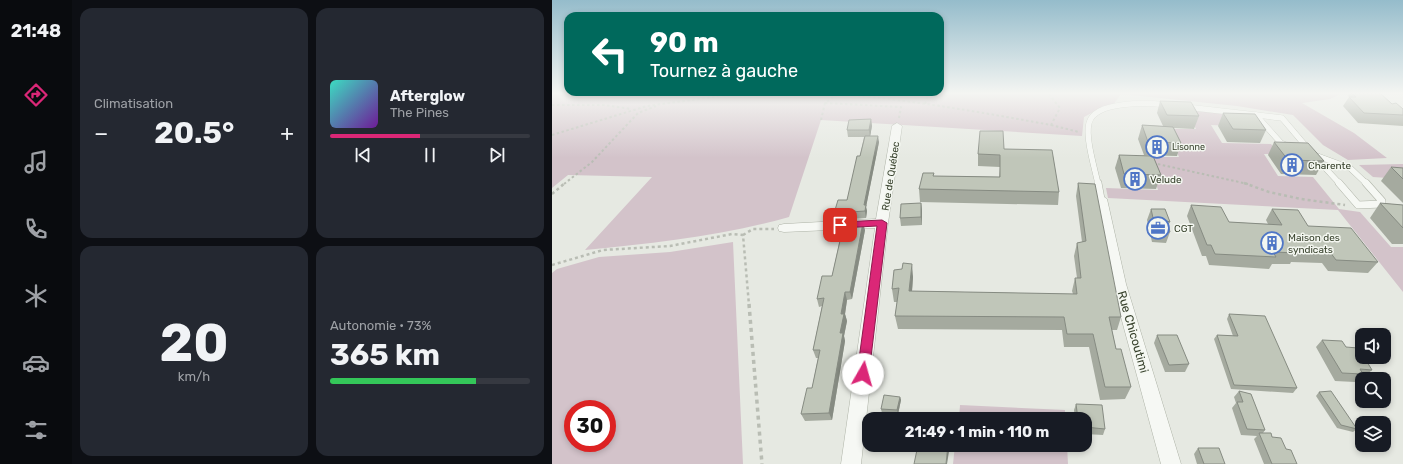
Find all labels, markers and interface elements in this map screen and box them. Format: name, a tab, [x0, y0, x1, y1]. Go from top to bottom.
text: 21:48	[11, 20, 61, 42]
text: 90 m	[650, 26, 719, 59]
icon: left	[584, 28, 636, 80]
text: Tournez à gauche	[650, 60, 798, 82]
icon: directions	[22, 81, 50, 109]
text: Afterglow	[390, 87, 465, 105]
text: Climatisation	[94, 96, 173, 111]
text: The Pines	[390, 105, 449, 120]
text: 20.5°	[154, 115, 234, 151]
text: −	[94, 120, 108, 147]
text: +	[280, 120, 294, 147]
building icon: Lisonne	[1144, 134, 1170, 160]
street label: Rue de Québec	[880, 140, 902, 212]
place label: Lisonne	[1172, 142, 1205, 152]
icon: previous	[352, 144, 374, 166]
icon: pause	[419, 144, 441, 166]
icon: next	[486, 144, 508, 166]
icon: music	[22, 148, 50, 176]
building icon: Charente	[1279, 152, 1305, 178]
place label: Charente	[1308, 160, 1351, 172]
building icon: Velude	[1122, 166, 1148, 192]
place label: Velude	[1150, 174, 1182, 186]
pin	[823, 208, 857, 242]
icon: arrive	[829, 214, 851, 236]
icon: phone	[22, 215, 50, 243]
office icon: CGT	[1145, 215, 1171, 241]
place label: CGT	[1174, 223, 1193, 235]
building icon: Maison des syndicats	[1259, 230, 1285, 256]
place label: Maison des syndicats	[1288, 232, 1340, 256]
icon: climate	[22, 282, 50, 310]
street label: Rue Chicoutimi	[1115, 289, 1151, 375]
text: 20	[159, 312, 229, 374]
text: Autonomie · 73%	[330, 318, 431, 333]
map controls	[1355, 328, 1391, 452]
button: sound	[1355, 328, 1391, 364]
text: 365 km	[330, 337, 440, 373]
icon: car	[22, 349, 50, 377]
position arrow	[842, 353, 884, 395]
text: km/h	[178, 369, 210, 384]
button: search	[1355, 372, 1391, 408]
speed limit sign: 30	[564, 400, 616, 452]
icon: filters	[22, 416, 50, 444]
button: layers	[1355, 416, 1391, 452]
text: 21:49 · 1 min · 110 m	[905, 423, 1049, 441]

